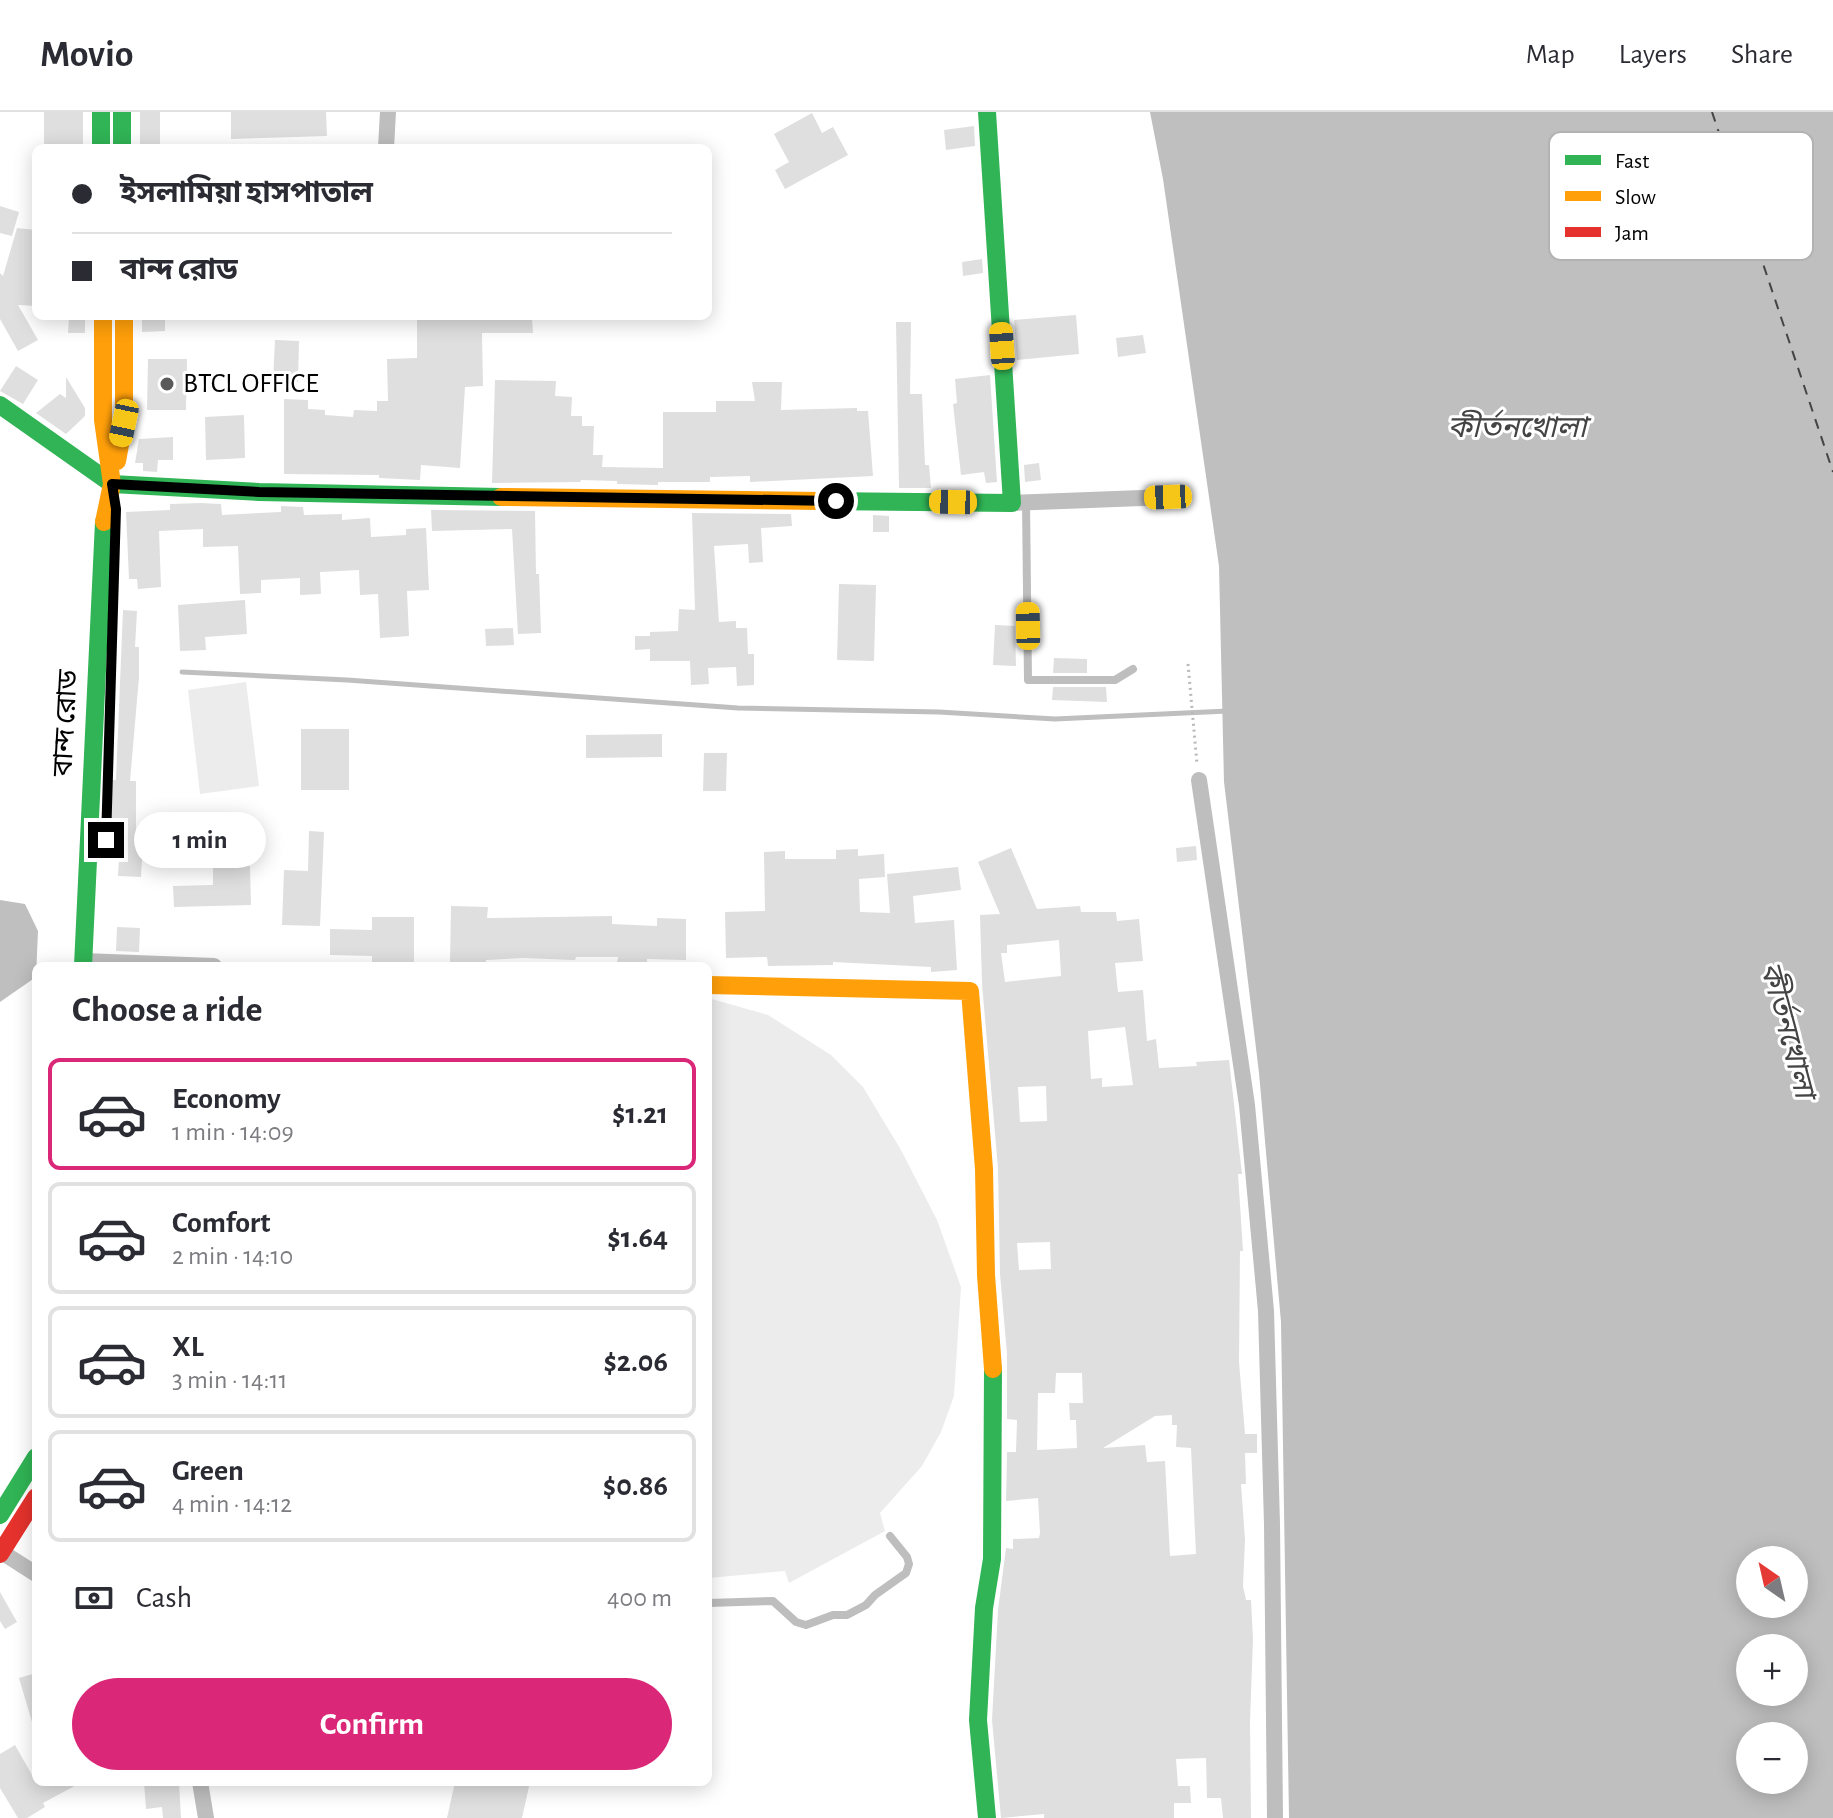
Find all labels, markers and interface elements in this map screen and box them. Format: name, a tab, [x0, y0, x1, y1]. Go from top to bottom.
text: Movio	[40, 36, 134, 74]
text: Map	[1526, 41, 1575, 69]
text: Layers	[1619, 41, 1687, 69]
text: Share	[1731, 41, 1793, 69]
legend	[1549, 132, 1813, 260]
text: Fast	[1615, 150, 1649, 172]
text: ইসলামিয়া হাসপাতাল	[120, 178, 373, 208]
text: Slow	[1615, 186, 1656, 208]
text: Jam	[1615, 222, 1649, 244]
text: বান্দ রোড	[120, 255, 238, 285]
car	[988, 321, 1016, 371]
place label: BTCL OFFICE	[183, 370, 319, 398]
marker: BTCL OFFICE	[158, 375, 176, 393]
car	[107, 397, 141, 449]
water label: কীর্তনখোলা	[1448, 409, 1591, 443]
route start	[818, 483, 854, 519]
car	[1144, 484, 1192, 510]
car	[929, 490, 977, 514]
car	[1016, 602, 1040, 650]
street label: বান্দ রোড	[49, 668, 83, 778]
callout: 1 min	[134, 812, 266, 868]
route end	[88, 822, 124, 858]
text: 1 min	[173, 827, 227, 853]
water label: কীর্তনখোলা	[1755, 958, 1825, 1106]
text: Choose a ride	[72, 992, 262, 1028]
icon: car	[76, 1078, 148, 1150]
text: Economy	[172, 1084, 281, 1114]
text: $1.21	[612, 1099, 668, 1129]
text: 1 min · 14:09	[172, 1119, 294, 1145]
icon: car	[76, 1202, 148, 1274]
text: Comfort	[172, 1208, 271, 1238]
text: $1.64	[607, 1223, 668, 1253]
text: 2 min · 14:10	[172, 1243, 293, 1269]
icon: car	[76, 1326, 148, 1398]
text: XL	[172, 1332, 204, 1362]
text: $2.06	[603, 1347, 668, 1377]
text: 3 min · 14:11	[172, 1367, 287, 1393]
icon: car	[76, 1450, 148, 1522]
text: Green	[172, 1456, 244, 1486]
text: $0.86	[603, 1471, 668, 1501]
text: 4 min · 14:12	[172, 1491, 292, 1517]
north arrow	[1736, 1546, 1808, 1618]
map controls	[1736, 1546, 1808, 1794]
icon: cash	[72, 1576, 116, 1620]
text: Cash	[136, 1583, 192, 1613]
text: 400 m	[607, 1585, 672, 1611]
button: +	[1736, 1634, 1808, 1706]
button: Confirm	[72, 1678, 672, 1770]
button: −	[1736, 1722, 1808, 1794]

